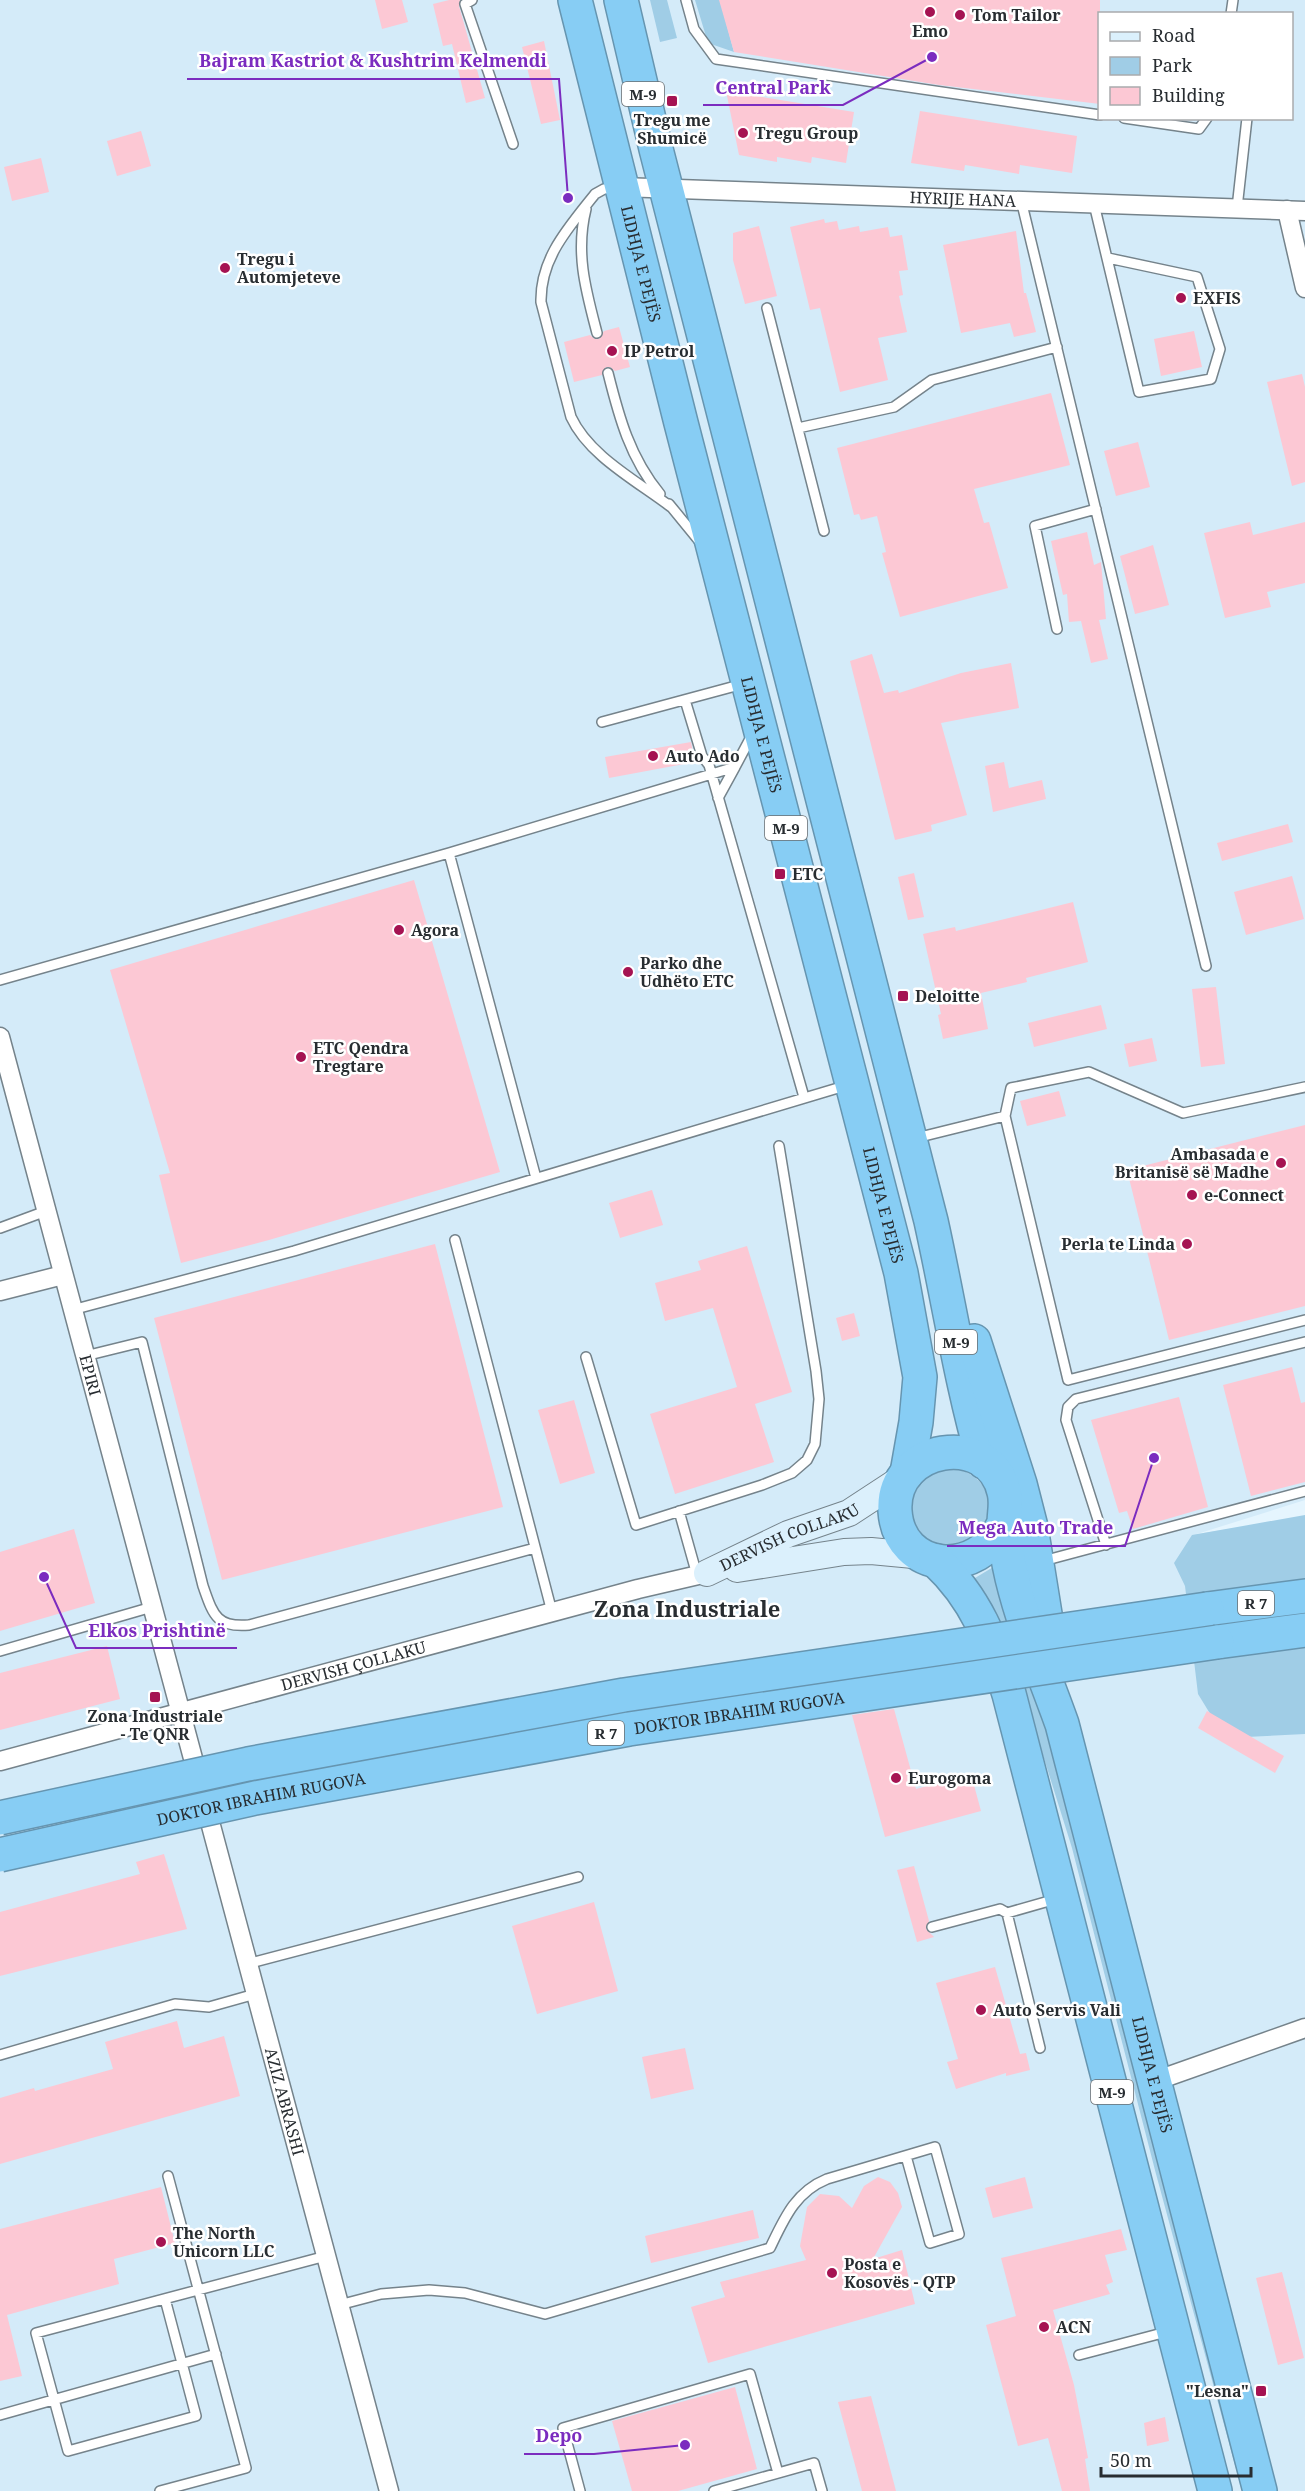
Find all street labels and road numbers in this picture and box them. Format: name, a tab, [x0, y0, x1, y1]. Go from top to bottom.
road number: M-9	[622, 82, 664, 106]
street label: HYRIJE HANA	[909, 186, 1017, 212]
street label: LIDHJA E PEJËS	[616, 203, 666, 324]
street label: LIDHJA E PEJËS	[736, 674, 787, 795]
road number: M-9	[765, 816, 807, 840]
street label: LIDHJA E PEJËS	[858, 1145, 909, 1266]
road number: M-9	[935, 1330, 977, 1354]
street label: EPIRI	[74, 1352, 107, 1398]
street label: DERVISH COLLAKU	[716, 1498, 864, 1576]
road number: R 7	[1238, 1591, 1274, 1615]
street label: DERVISH ÇOLLAKU	[278, 1636, 429, 1696]
street label: DOKTOR IBRAHIM RUGOVA	[633, 1686, 847, 1739]
road number: R 7	[588, 1721, 624, 1745]
street label: DOKTOR IBRAHIM RUGOVA	[155, 1767, 368, 1831]
street label: LIDHJA E PEJËS	[1127, 2014, 1178, 2135]
street label: AZIZ ABRASHI	[260, 2045, 310, 2158]
road number: M-9	[1091, 2080, 1133, 2104]

